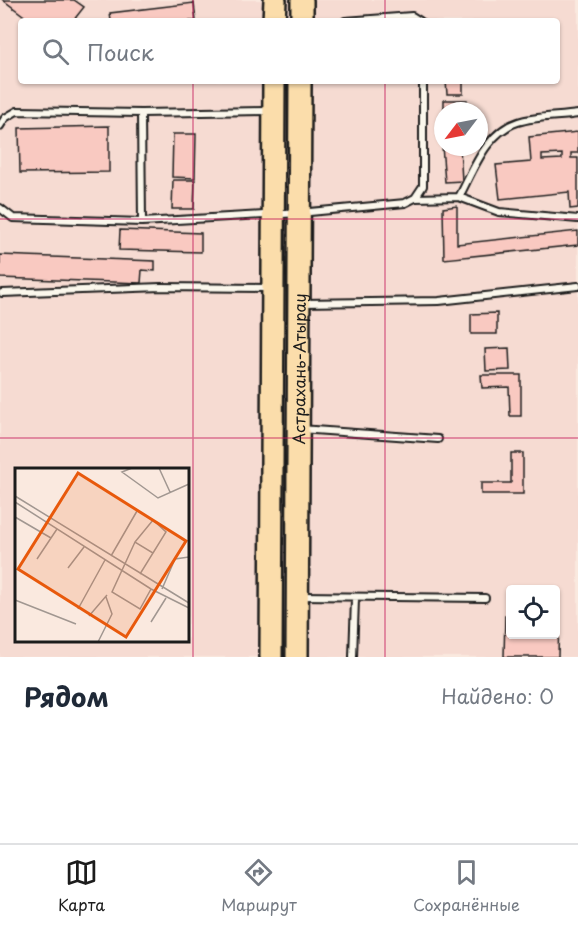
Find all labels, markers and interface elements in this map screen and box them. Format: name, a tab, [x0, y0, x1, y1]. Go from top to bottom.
search box	[18, 18, 560, 84]
icon: search	[39, 35, 72, 68]
text: Поиск	[87, 35, 154, 68]
north arrow	[434, 102, 488, 156]
street label: Астрахань-Атырау	[286, 293, 311, 445]
inset map	[15, 468, 189, 642]
map controls	[506, 585, 560, 639]
button: locate	[506, 585, 560, 639]
text: Рядом	[24, 677, 109, 716]
text: Найдено: 0	[441, 681, 554, 711]
tab: Карта	[58, 856, 105, 916]
tab: Маршрут	[221, 856, 297, 916]
tab: Сохранённые	[413, 856, 520, 916]

